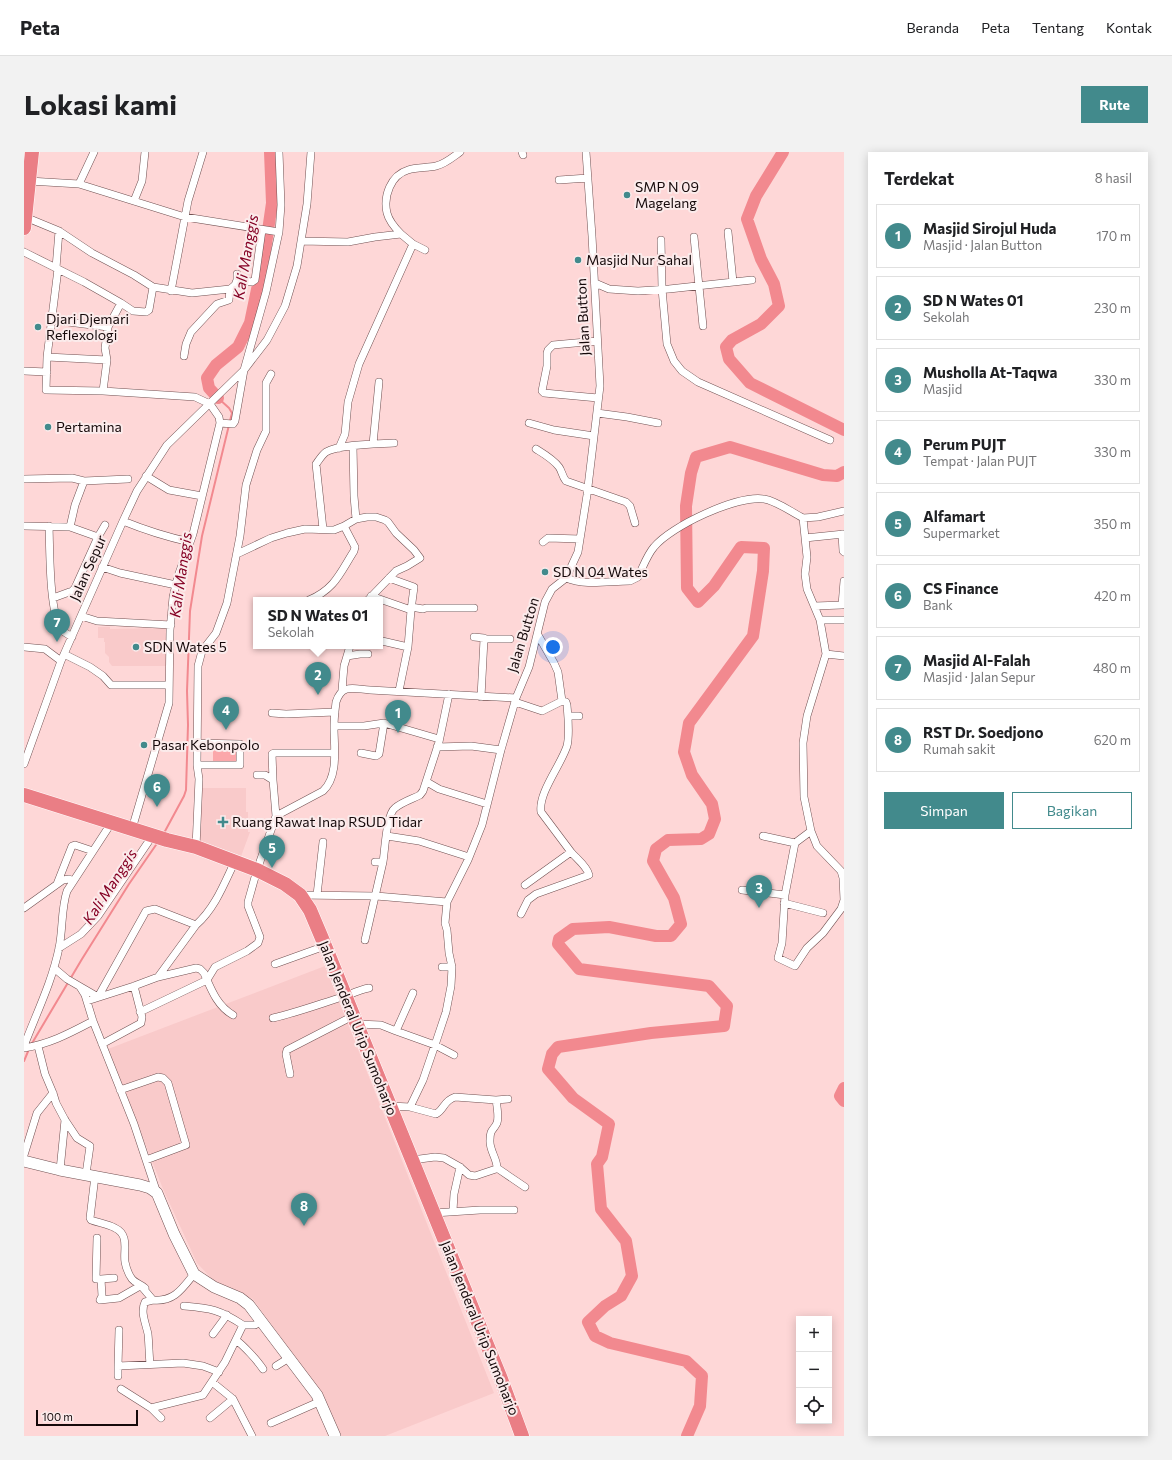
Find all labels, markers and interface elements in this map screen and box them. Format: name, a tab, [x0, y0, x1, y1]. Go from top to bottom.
text: Peta	[20, 16, 60, 39]
text: Beranda	[907, 19, 959, 36]
text: Peta	[981, 19, 1010, 36]
text: Tentang	[1032, 19, 1084, 36]
text: Kontak	[1106, 19, 1152, 36]
button: Rute	[1081, 86, 1148, 123]
text: Lokasi kami	[24, 87, 177, 121]
text: Terdekat	[884, 168, 954, 189]
text: 8 hasil	[1095, 170, 1132, 186]
place label: SMP N 09 Magelang	[635, 178, 699, 211]
marker: SMP N 09 Magelang	[622, 190, 632, 200]
water label: Kali Manggis	[229, 213, 261, 301]
text: Masjid Sirojul Huda	[923, 219, 1056, 237]
text: 1	[895, 228, 901, 244]
text: 170 m	[1096, 228, 1131, 244]
text: Masjid · Jalan Button	[923, 237, 1042, 253]
place label: Masjid Nur Sahal	[586, 251, 692, 268]
marker: Masjid Nur Sahal	[573, 255, 583, 265]
street label: Jalan Button	[572, 278, 593, 356]
text: SD N Wates 01	[923, 291, 1024, 309]
text: 2	[894, 300, 902, 316]
text: 230 m	[1094, 300, 1131, 316]
text: Sekolah	[923, 309, 970, 325]
place label: Djari Djemari Reflexologi	[46, 310, 129, 343]
marker: Djari Djemari Reflexologi	[33, 322, 43, 332]
text: Musholla At-Taqwa	[923, 363, 1057, 381]
text: 3	[894, 372, 902, 388]
text: 330 m	[1094, 372, 1131, 388]
text: Masjid	[923, 381, 962, 397]
place label: Pertamina	[56, 418, 122, 435]
marker: Pertamina	[43, 422, 53, 432]
text: Perum PUJT	[923, 435, 1006, 453]
text: 4	[894, 444, 902, 460]
text: 330 m	[1094, 444, 1131, 460]
text: Tempat · Jalan PUJT	[923, 453, 1037, 469]
text: Alfamart	[923, 507, 985, 525]
text: 5	[894, 516, 902, 532]
text: 350 m	[1094, 516, 1131, 532]
text: Supermarket	[923, 525, 1000, 541]
water label: Kali Manggis	[165, 531, 195, 619]
street label: Jalan Sepur	[65, 532, 110, 603]
place label: SD N 04 Wates	[553, 563, 648, 580]
marker: SD N 04 Wates	[540, 567, 550, 577]
text: CS Finance	[923, 579, 998, 597]
text: 6	[894, 588, 902, 604]
text: 420 m	[1094, 588, 1131, 604]
street label: Jalan Button	[503, 595, 542, 674]
popup	[253, 597, 383, 649]
text: Bank	[923, 597, 953, 613]
text: SD N Wates 01	[268, 606, 368, 624]
pin: 7	[44, 609, 70, 642]
text: Sekolah	[268, 624, 314, 640]
your location	[543, 637, 563, 657]
place label: SDN Wates 5	[144, 638, 227, 655]
marker: SDN Wates 5	[131, 642, 141, 652]
text: Masjid Al-Falah	[923, 651, 1030, 669]
text: 7	[894, 660, 902, 676]
text: 480 m	[1093, 660, 1131, 676]
pin: 2	[305, 662, 331, 695]
text: Masjid · Jalan Sepur	[923, 669, 1036, 685]
pin: 4	[213, 697, 239, 730]
pin: 1	[385, 700, 411, 733]
text: RST Dr. Soedjono	[923, 723, 1043, 741]
text: 8	[894, 732, 902, 748]
text: 620 m	[1094, 732, 1131, 748]
place label: Pasar Kebonpolo	[152, 736, 260, 753]
marker: Pasar Kebonpolo	[139, 740, 149, 750]
text: Rumah sakit	[923, 741, 995, 757]
pin: 6	[144, 774, 170, 807]
button: Simpan	[884, 792, 1004, 829]
button: Bagikan	[1012, 792, 1132, 829]
place label: Ruang Rawat Inap RSUD Tidar	[232, 813, 423, 830]
marker: Ruang Rawat Inap RSUD Tidar	[217, 816, 229, 828]
pin: 5	[259, 835, 285, 868]
water label: Kali Manggis	[78, 845, 140, 927]
pin: 3	[746, 875, 772, 908]
street label: Jalan Jenderal Urip Sumoharjo	[316, 938, 401, 1118]
pin: 8	[291, 1193, 317, 1226]
street label: Jalan Jenderal Urip Sumoharjo	[438, 1238, 523, 1418]
map controls	[796, 1316, 832, 1424]
button: +	[796, 1316, 832, 1352]
button: −	[796, 1352, 832, 1388]
button: locate	[796, 1388, 832, 1424]
scale bar	[36, 1408, 138, 1427]
text: 100 m	[42, 1410, 73, 1423]

